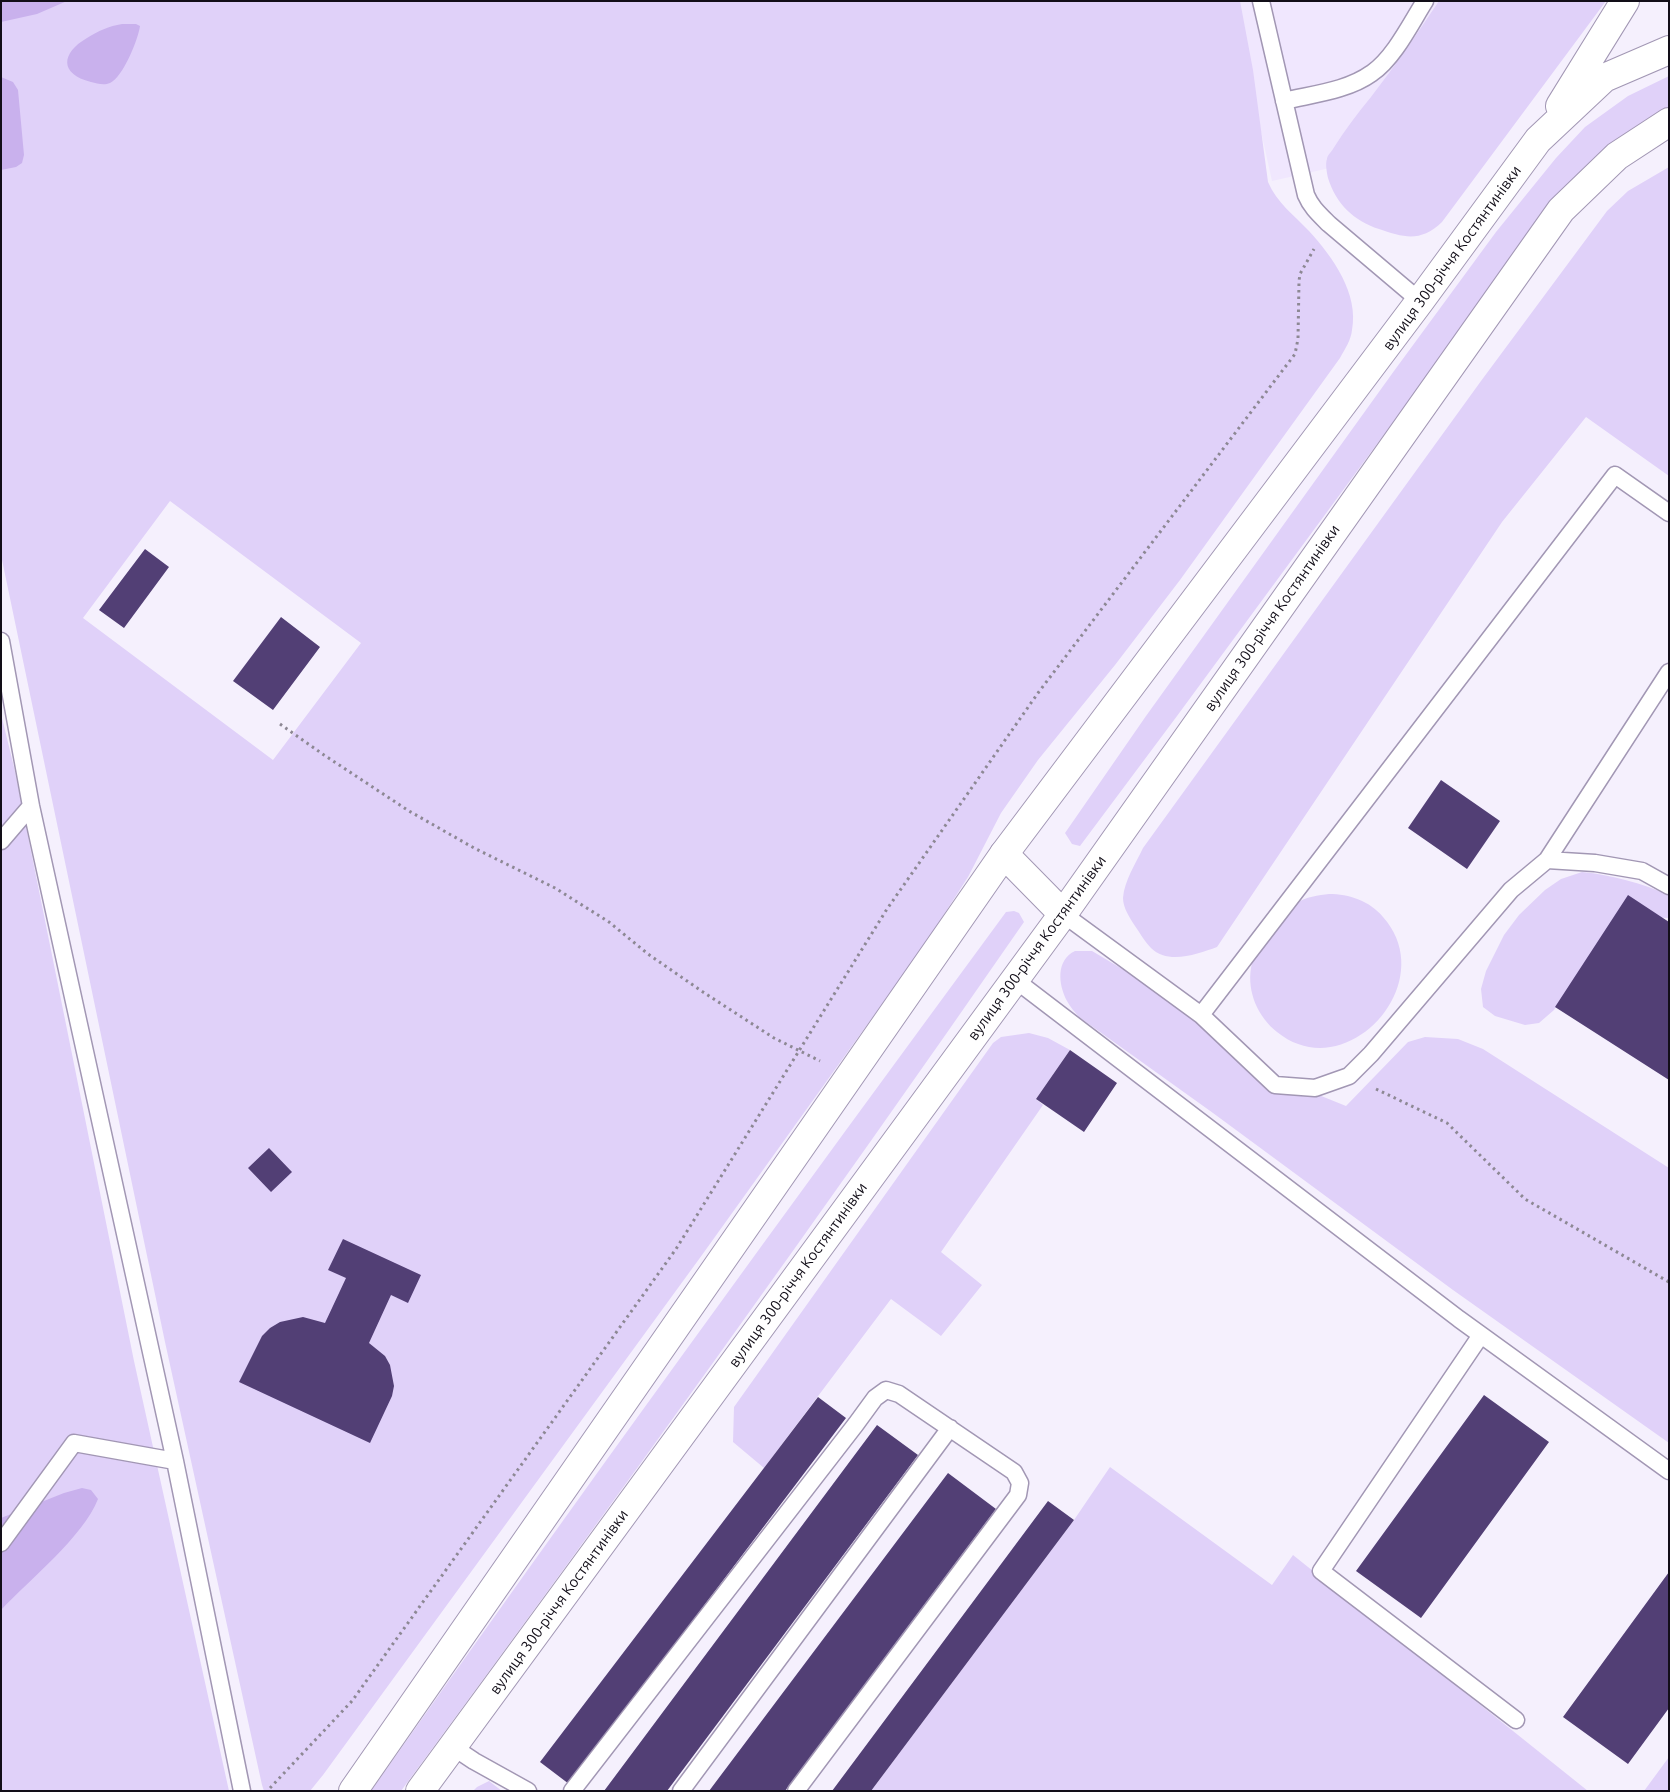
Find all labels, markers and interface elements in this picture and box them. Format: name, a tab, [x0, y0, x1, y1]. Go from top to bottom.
street label: вулиця 300-річчя Костянтинівки	[1379, 162, 1525, 354]
street label: вулиця 300-річчя Костянтинівки	[1200, 521, 1344, 715]
street label: вулиця 300-річчя Костянтинівки	[964, 852, 1110, 1044]
street label: вулиця 300-річчя Костянтинівки	[725, 1179, 871, 1371]
street label: вулиця 300-річчя Костянтинівки	[486, 1506, 632, 1698]

